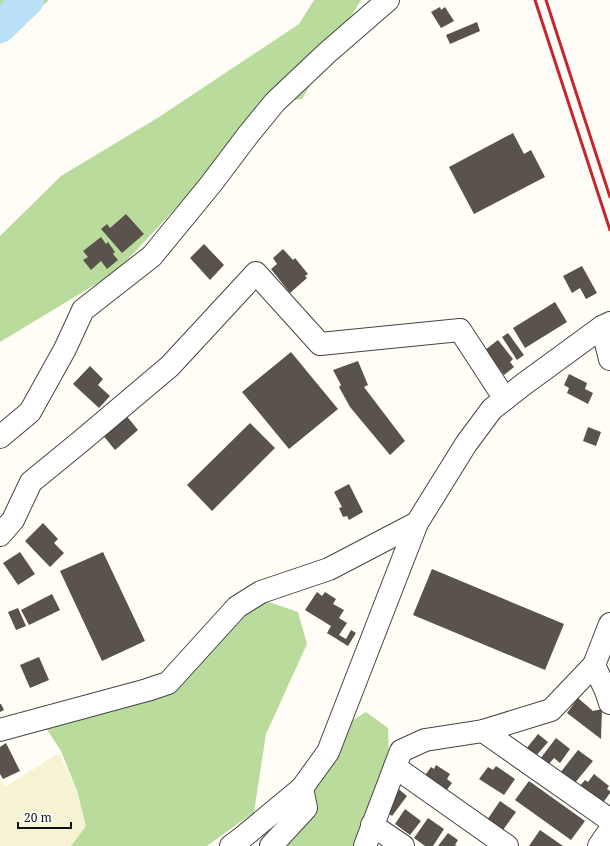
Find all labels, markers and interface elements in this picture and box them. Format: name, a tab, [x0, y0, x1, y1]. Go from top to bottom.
scale bar	[18, 804, 71, 830]
text: 20 m	[24, 809, 52, 826]

